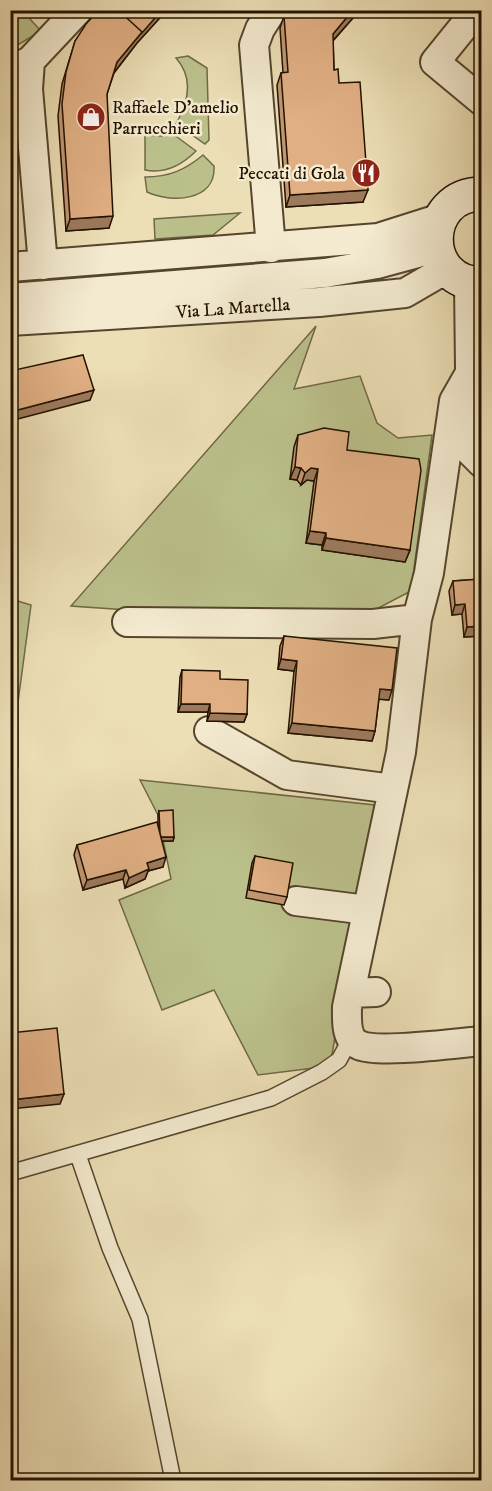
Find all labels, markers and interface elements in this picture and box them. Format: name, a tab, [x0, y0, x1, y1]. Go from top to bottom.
place label: Raffaele D'amelio Parrucchieri	[112, 97, 239, 140]
shop icon: Raffaele D'amelio Parrucchieri	[75, 101, 107, 133]
restaurant icon: Peccati di Gola	[350, 157, 382, 189]
place label: Peccati di Gola	[238, 163, 345, 185]
street label: Via La Martella	[174, 294, 291, 324]

